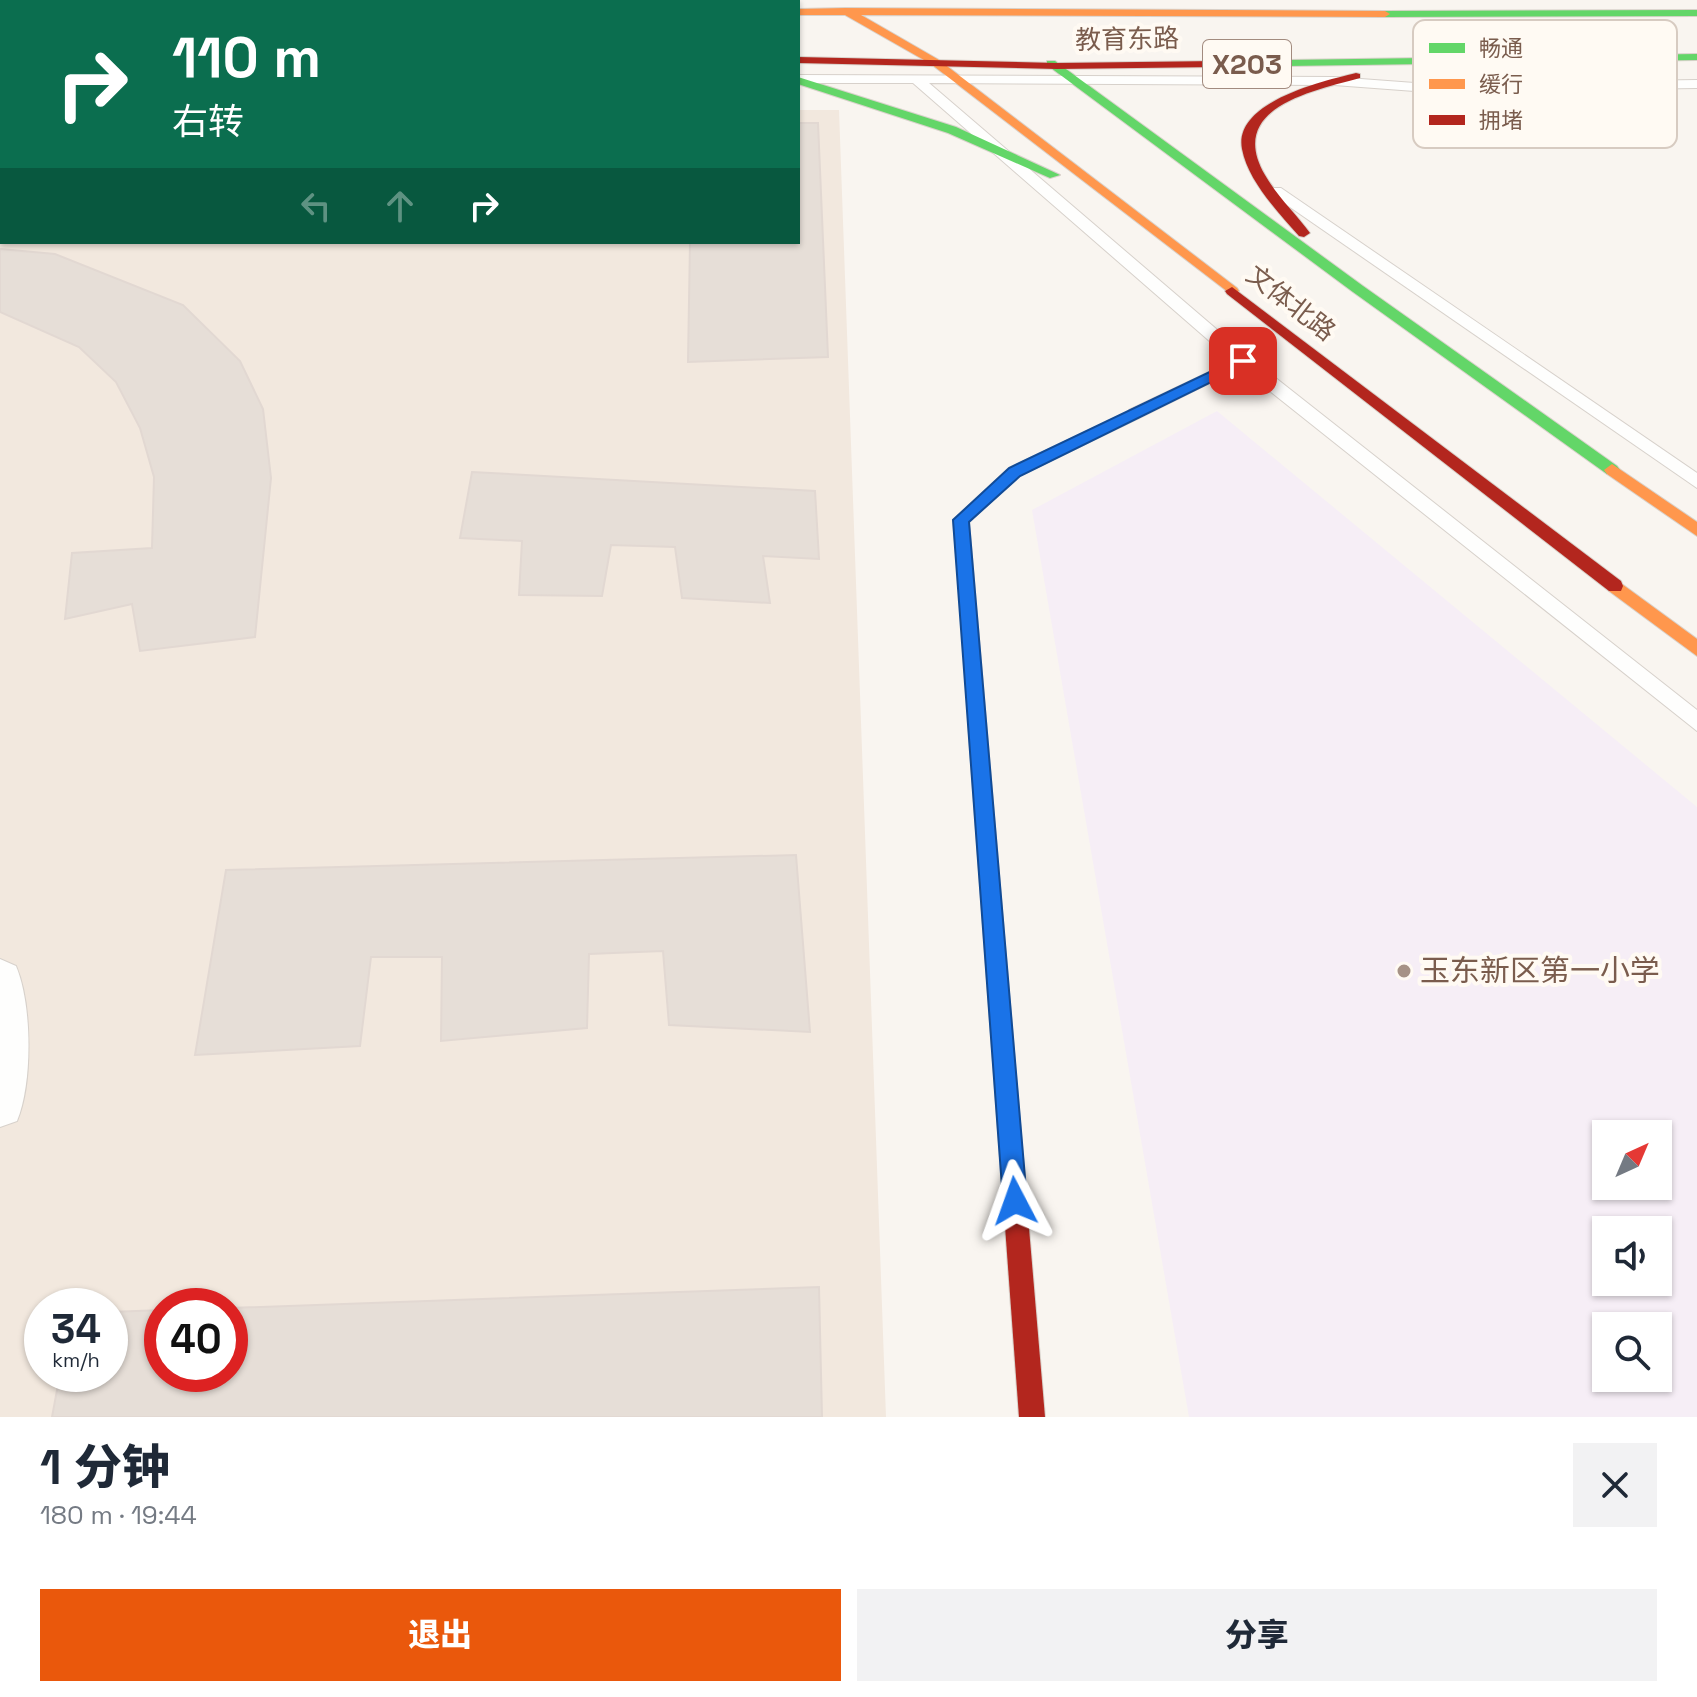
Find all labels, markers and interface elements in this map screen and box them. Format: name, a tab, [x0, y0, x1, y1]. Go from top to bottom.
legend	[1413, 20, 1677, 148]
street label: 教育东路	[1075, 21, 1179, 57]
text: 110 m	[172, 22, 321, 93]
icon: right	[40, 32, 144, 136]
text: 畅通	[1479, 34, 1523, 62]
road number: X203	[1203, 40, 1291, 88]
text: 缓行	[1479, 70, 1523, 98]
text: 右转	[172, 99, 244, 145]
text: 拥堵	[1479, 106, 1523, 134]
icon: left	[294, 184, 338, 228]
icon: ahead	[378, 184, 422, 228]
icon: right	[462, 184, 506, 228]
street label: 文体北路	[1240, 258, 1342, 348]
pin	[1209, 327, 1277, 395]
icon: arrive	[1221, 339, 1265, 383]
place label: 玉东新区第一小学	[1420, 951, 1660, 990]
marker: 玉东新区第一小学	[1395, 962, 1413, 980]
north arrow	[1592, 1120, 1672, 1200]
map controls	[1592, 1120, 1672, 1392]
position arrow	[973, 1159, 1057, 1243]
button: sound	[1592, 1216, 1672, 1296]
speed limit sign: 40	[144, 1288, 248, 1392]
text: 34	[51, 1304, 101, 1355]
button: search	[1592, 1312, 1672, 1392]
text: km/h	[52, 1347, 100, 1373]
text: 1 分钟	[40, 1437, 170, 1498]
button: close	[1573, 1443, 1657, 1527]
text: 180 m · 19:44	[40, 1498, 197, 1532]
button: 退出	[40, 1589, 841, 1681]
button: 分享	[857, 1589, 1657, 1681]

